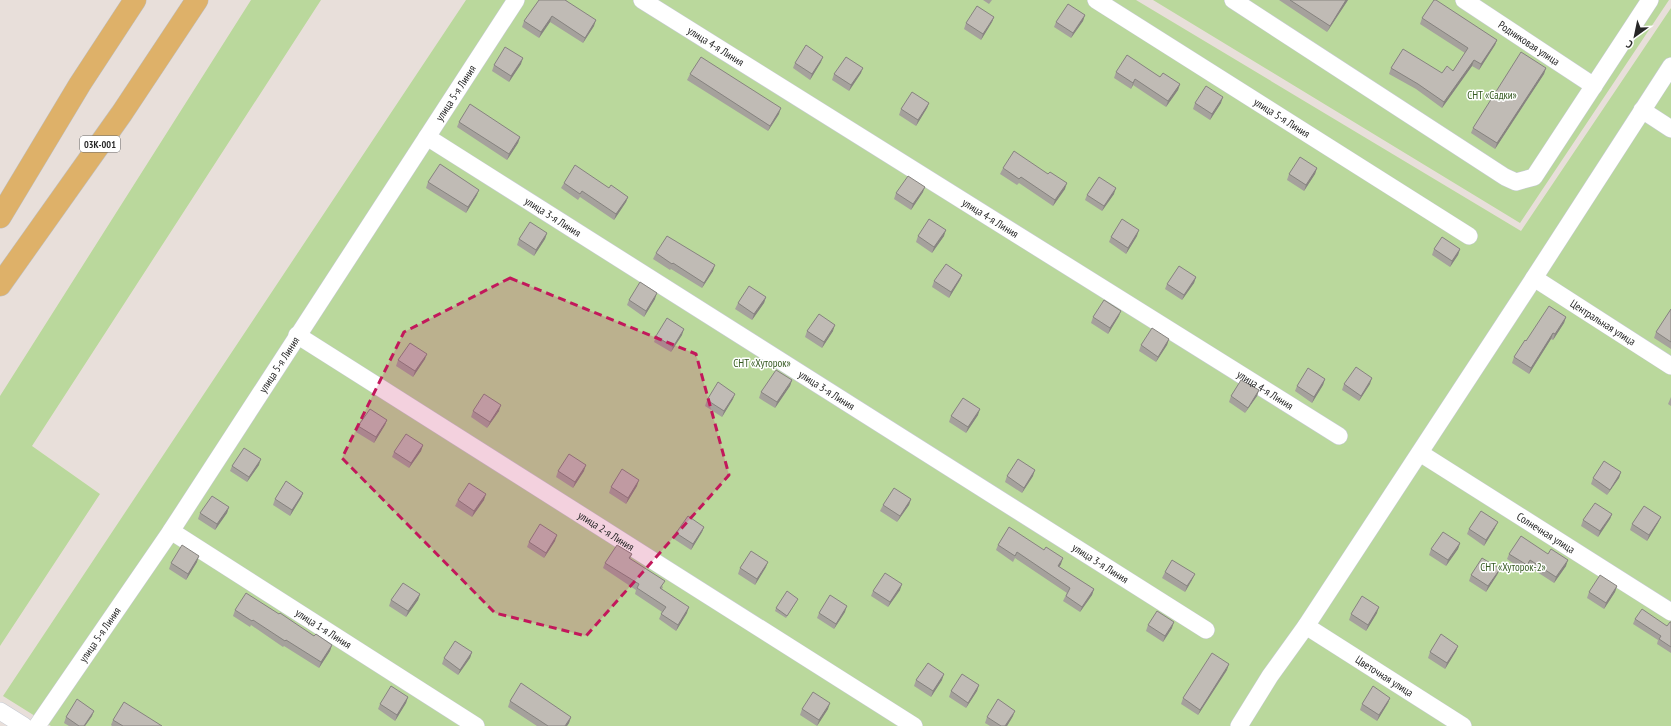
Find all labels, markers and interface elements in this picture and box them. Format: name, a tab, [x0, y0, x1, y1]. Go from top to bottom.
north arrow	[1615, 16, 1655, 56]
street label: Родниковая улица	[1496, 18, 1562, 68]
street label: улица 4-я Линия	[685, 23, 747, 69]
text: С	[1624, 37, 1635, 52]
street label: улица 5-я Линия	[432, 62, 479, 124]
park label: СНТ «Садки»	[1467, 88, 1517, 102]
street label: улица 5-я Линия	[1251, 95, 1313, 141]
road number: 03К-001	[80, 136, 120, 152]
street label: улица 3-я Линия	[522, 194, 584, 240]
street label: улица 4-я Линия	[960, 195, 1021, 241]
street label: Центральная улица	[1568, 296, 1638, 348]
street label: улица 5-я Линия	[256, 334, 302, 395]
park label: СНТ «Хуторок»	[733, 356, 791, 370]
street label: улица 3-я Линия	[796, 367, 857, 413]
street label: улица 4-я Линия	[1234, 367, 1296, 413]
street label: улица 2-я Линия	[575, 508, 637, 554]
street label: Солнечная улица	[1514, 509, 1578, 556]
street label: улица 3-я Линия	[1070, 540, 1131, 586]
park label: СНТ «Хуторок-2»	[1480, 560, 1546, 574]
street label: улица 5-я Линия	[76, 604, 124, 665]
street label: улица 1-я Линия	[293, 605, 354, 652]
street label: Цветочная улица	[1353, 652, 1416, 700]

